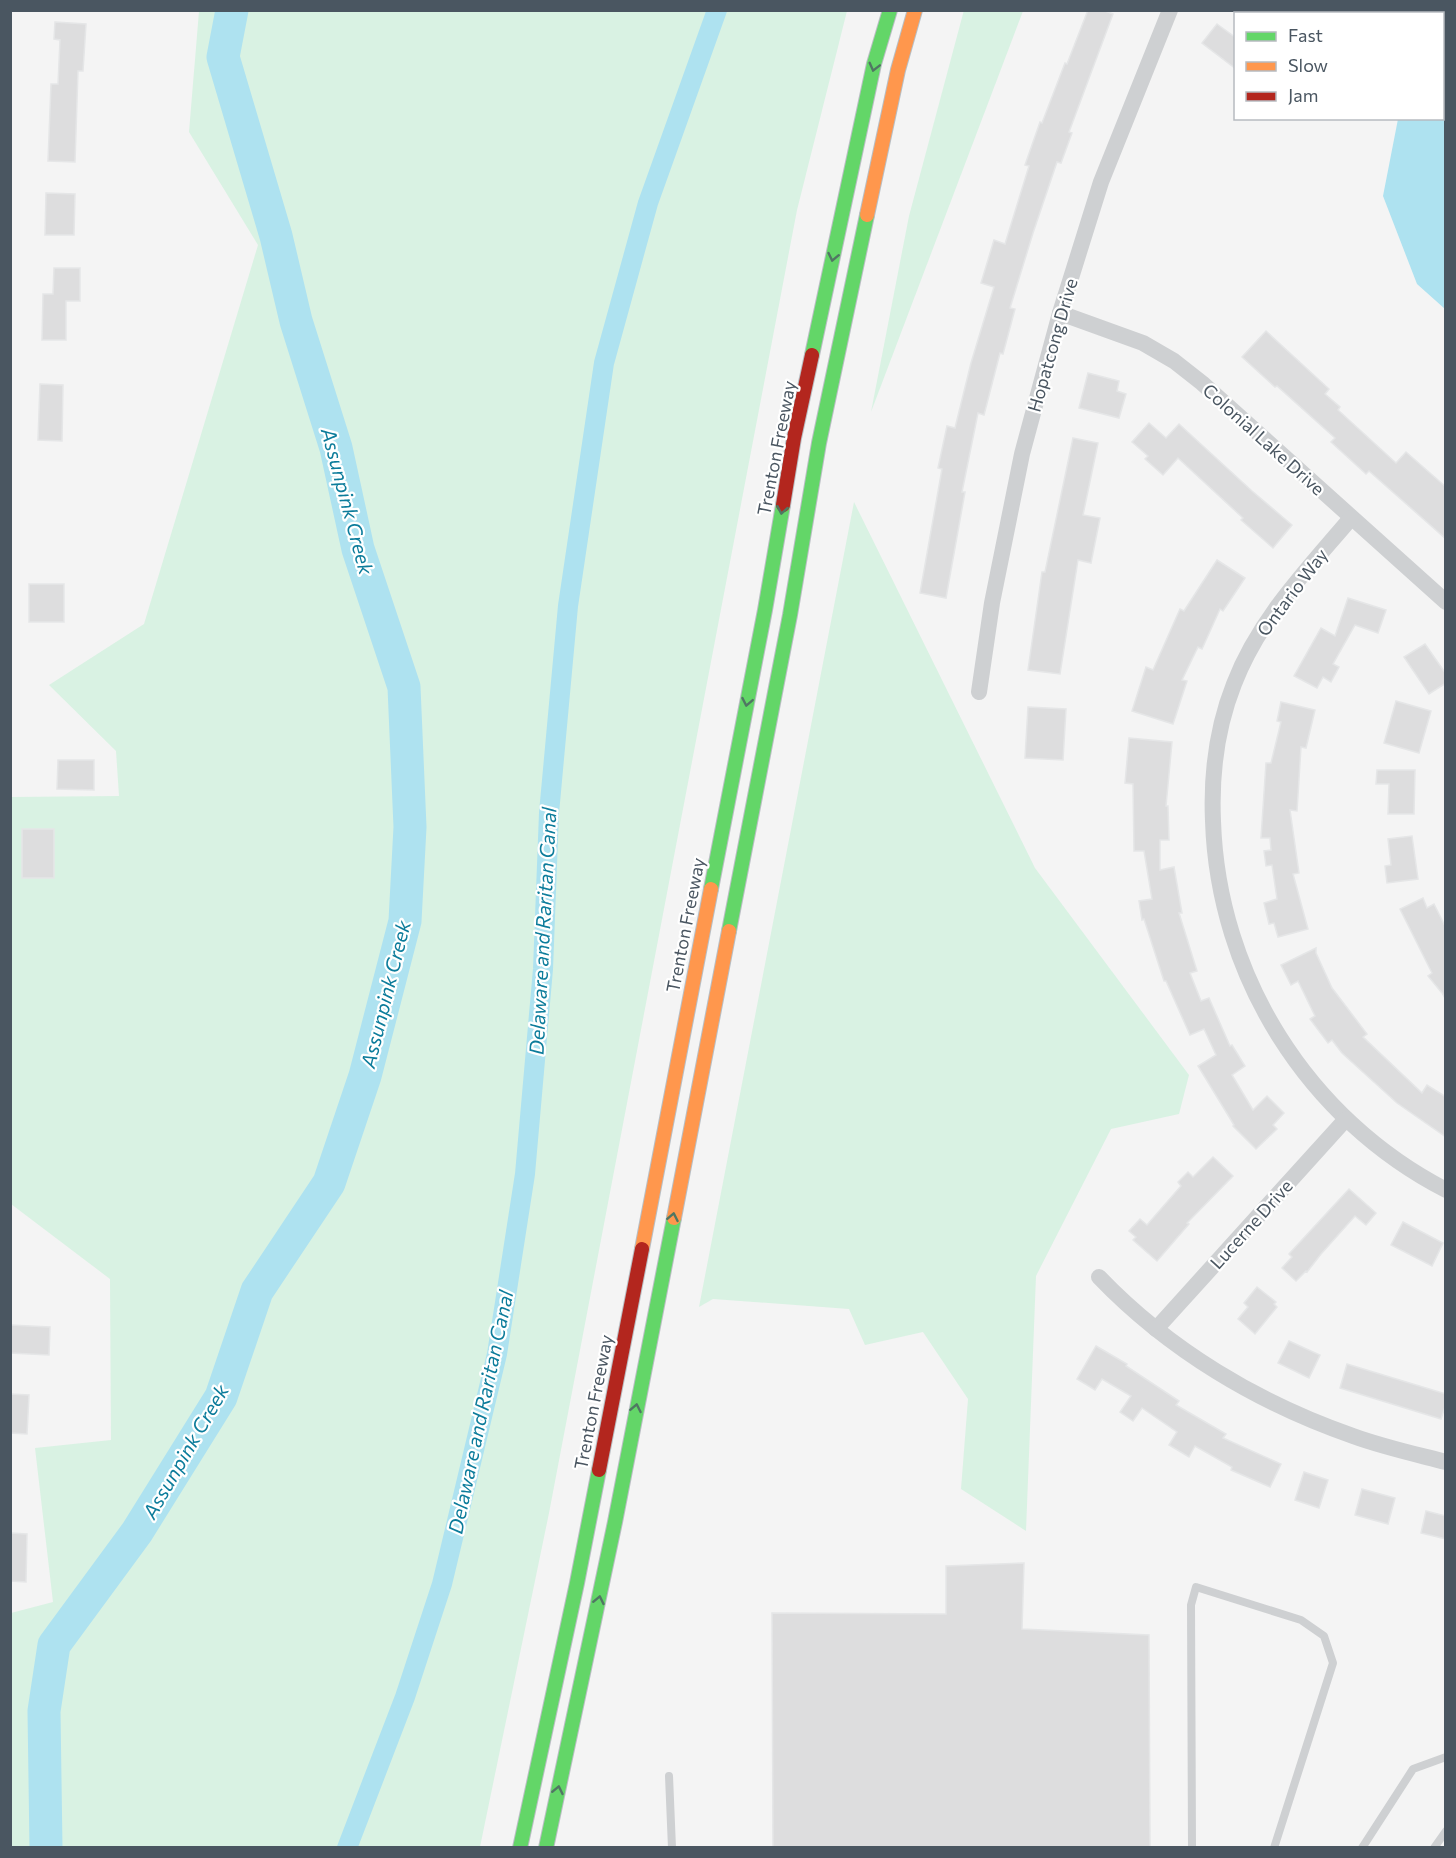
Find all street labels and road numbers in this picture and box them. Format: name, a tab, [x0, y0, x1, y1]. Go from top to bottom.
street label: Hopatcong Drive	[1022, 276, 1082, 414]
street label: Trenton Freeway	[752, 379, 800, 517]
street label: Colonial Lake Drive	[1199, 379, 1329, 499]
street label: Ontario Way	[1252, 544, 1332, 640]
street label: Trenton Freeway	[661, 856, 709, 994]
street label: Lucerne Drive	[1205, 1175, 1297, 1273]
street label: Trenton Freeway	[569, 1333, 617, 1471]

